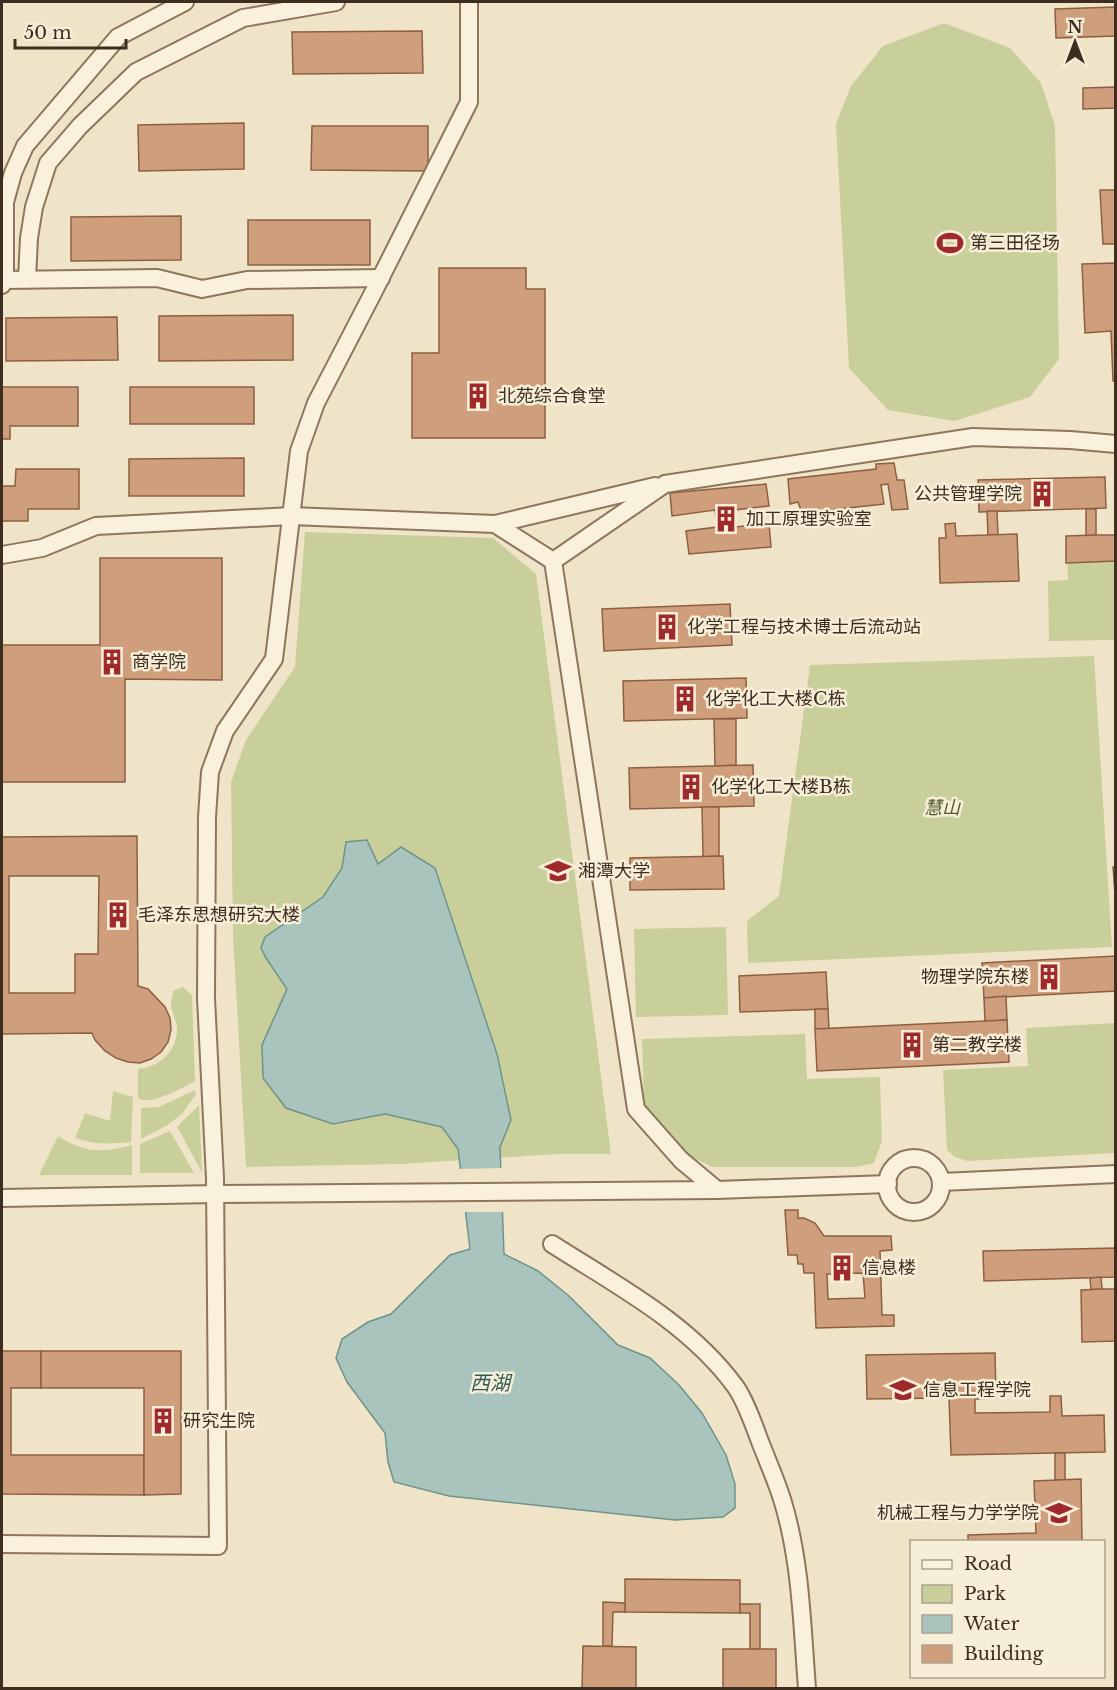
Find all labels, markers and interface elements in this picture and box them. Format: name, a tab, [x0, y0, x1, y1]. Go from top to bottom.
scale bar	[15, 12, 126, 50]
north arrow	[1045, 12, 1105, 72]
text: N	[1067, 17, 1083, 37]
text: 50 m	[24, 22, 72, 44]
sports icon: 第三田径场	[935, 228, 965, 258]
place label: 第三田径场	[970, 232, 1060, 254]
building icon: 北苑综合食堂	[463, 381, 493, 411]
place label: 北苑综合食堂	[498, 385, 606, 407]
building icon: 公共管理学院	[1027, 479, 1057, 509]
place label: 公共管理学院	[914, 483, 1022, 505]
building icon: 加工原理实验室	[711, 504, 741, 534]
place label: 加工原理实验室	[746, 508, 872, 530]
building icon: 化学工程与技术博士后流动站	[652, 612, 682, 642]
place label: 化学工程与技术博士后流动站	[687, 616, 921, 638]
building icon: 商学院	[97, 647, 127, 677]
place label: 商学院	[132, 651, 186, 673]
building icon: 化学化工大楼C栋	[670, 684, 700, 714]
place label: 化学化工大楼C栋	[705, 688, 845, 710]
building icon: 化学化工大楼B栋	[676, 772, 706, 802]
place label: 化学化工大楼B栋	[711, 776, 851, 798]
park label: 慧山	[924, 797, 961, 819]
school or university icon: 湘潭大学	[543, 856, 573, 886]
place label: 湘潭大学	[578, 860, 650, 882]
building icon: 毛泽东思想研究大楼	[103, 900, 133, 930]
place label: 毛泽东思想研究大楼	[138, 904, 300, 926]
building icon: 物理学院东楼	[1034, 962, 1064, 992]
place label: 物理学院东楼	[921, 966, 1029, 988]
building icon: 第二教学楼	[897, 1030, 927, 1060]
place label: 第二教学楼	[932, 1034, 1022, 1056]
building icon: 信息楼	[827, 1253, 857, 1283]
place label: 信息楼	[862, 1257, 916, 1279]
water label: 西湖	[470, 1371, 513, 1395]
school or university icon: 信息工程学院	[888, 1375, 918, 1405]
place label: 信息工程学院	[923, 1379, 1031, 1401]
building icon: 研究生院	[148, 1406, 178, 1436]
place label: 研究生院	[183, 1410, 255, 1432]
school or university icon: 机械工程与力学学院	[1044, 1498, 1074, 1528]
place label: 机械工程与力学学院	[877, 1502, 1039, 1524]
legend	[910, 1540, 1105, 1678]
text: Road	[964, 1553, 1012, 1575]
text: Park	[964, 1583, 1006, 1605]
text: Water	[963, 1613, 1020, 1635]
text: Building	[964, 1643, 1043, 1665]

